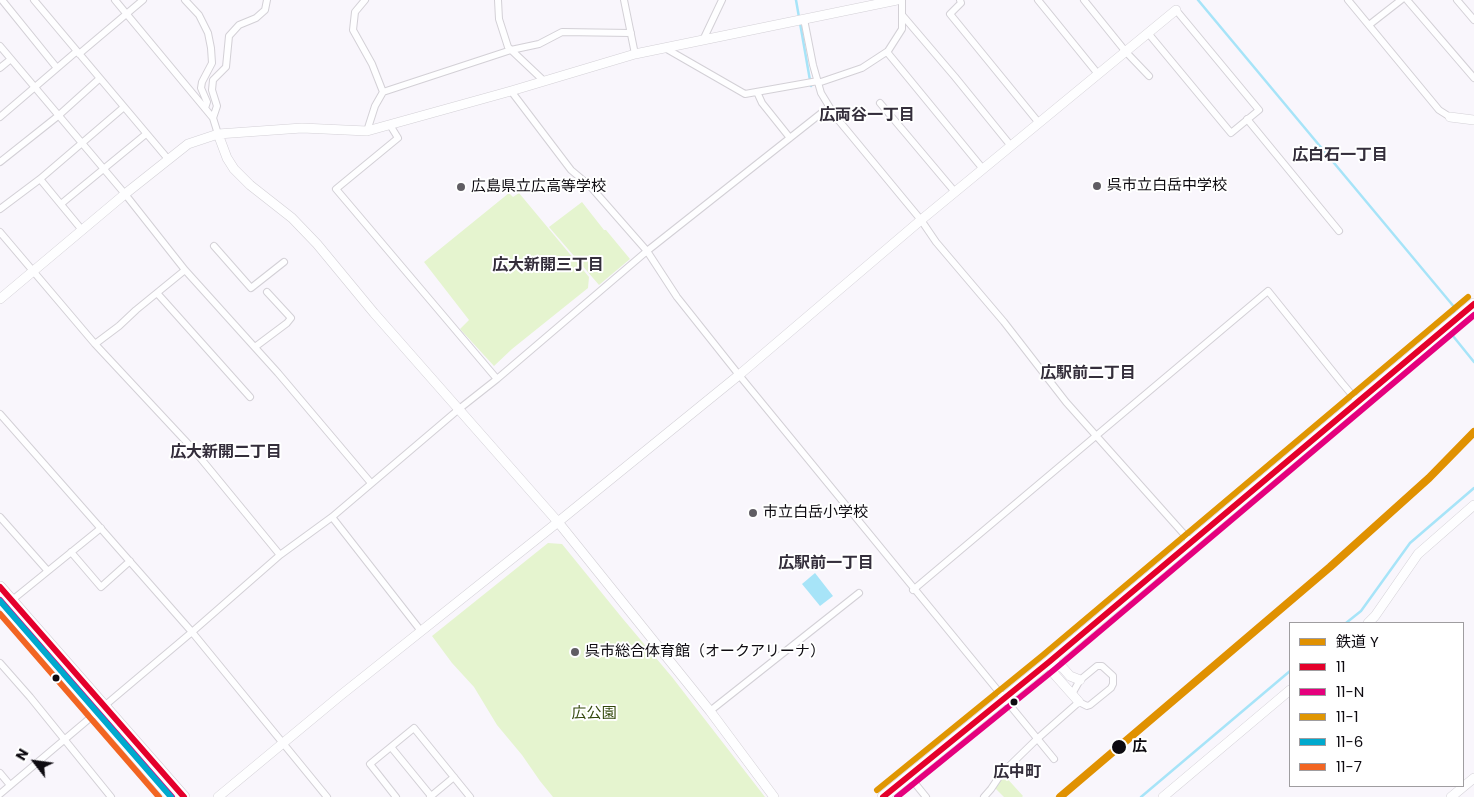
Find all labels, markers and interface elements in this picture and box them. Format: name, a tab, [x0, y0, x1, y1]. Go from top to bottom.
district label: 広両谷一丁目	[819, 106, 915, 126]
district label: 広白石一丁目	[1292, 146, 1388, 166]
place label: 呉市立白岳中学校	[1107, 177, 1227, 195]
place label: 広島県立広高等学校	[471, 178, 606, 196]
marker: 呉市立白岳中学校	[1091, 180, 1103, 192]
marker: 広島県立広高等学校	[455, 181, 467, 193]
district label: 広大新開三丁目	[492, 256, 604, 276]
district label: 広駅前二丁目	[1040, 364, 1136, 384]
district label: 広大新開二丁目	[170, 443, 282, 463]
place label: 市立白岳小学校	[763, 504, 868, 522]
marker: 市立白岳小学校	[747, 507, 759, 519]
district label: 広駅前一丁目	[778, 554, 874, 574]
legend	[1289, 622, 1464, 787]
text: 鉄道 Y	[1336, 631, 1379, 652]
place label: 呉市総合体育館（オークアリーナ）	[585, 643, 825, 661]
marker: 呉市総合体育館（オークアリーナ）	[569, 646, 581, 658]
text: 11	[1336, 656, 1346, 677]
unlabelled marker	[51, 673, 61, 683]
text: 11-N	[1336, 681, 1364, 702]
unlabelled marker	[1009, 697, 1019, 707]
park label: 広公園	[572, 705, 616, 723]
text: 11-1	[1336, 706, 1359, 727]
text: 11-6	[1336, 731, 1363, 752]
north arrow	[10, 737, 60, 787]
marker: 広	[1110, 738, 1128, 756]
place label: 広	[1132, 738, 1147, 756]
text: N	[11, 745, 33, 764]
text: 11-7	[1336, 756, 1362, 777]
district label: 広中町	[993, 763, 1041, 783]

